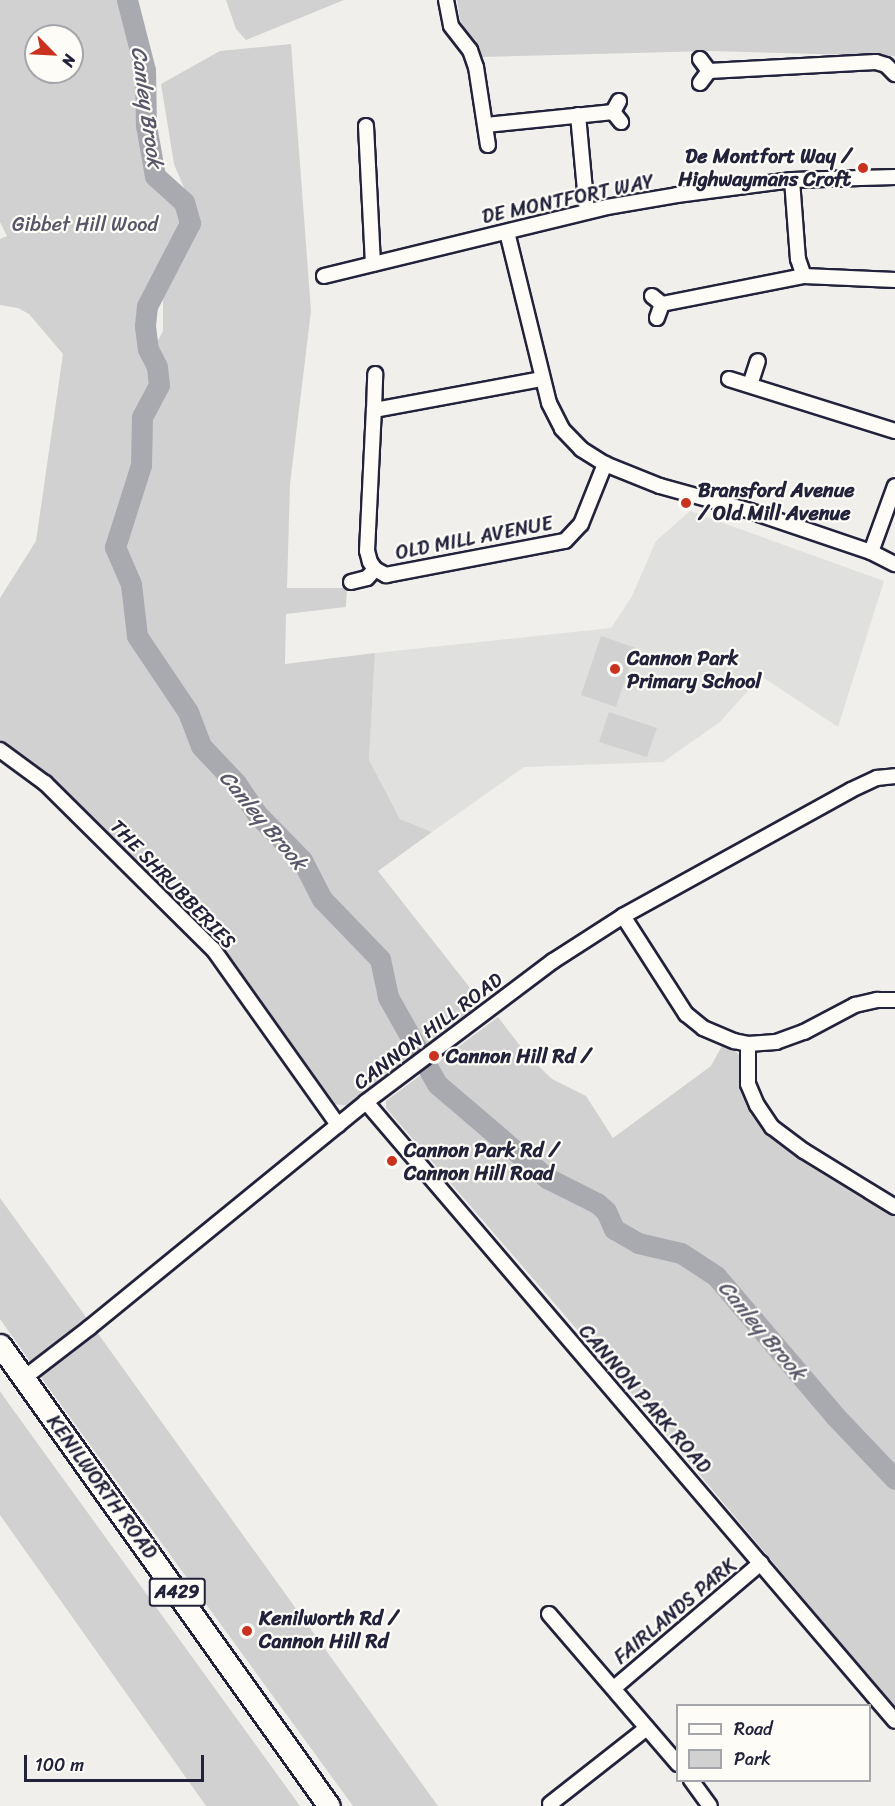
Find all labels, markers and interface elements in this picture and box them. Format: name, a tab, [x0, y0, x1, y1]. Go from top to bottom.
north arrow	[24, 24, 84, 84]
water label: Canley Brook	[126, 45, 168, 169]
text: N	[54, 50, 85, 72]
place label: De Montfort Way / Highwaymans Croft	[678, 144, 851, 191]
marker: De Montfort Way / Highwaymans Croft	[856, 161, 870, 175]
street label: DE MONTFORT WAY	[482, 170, 654, 228]
park label: Gibbet Hill Wood	[12, 212, 158, 236]
place label: Bransford Avenue / Old Mill Avenue	[698, 479, 855, 526]
marker: Bransford Avenue / Old Mill Avenue	[679, 496, 693, 510]
street label: OLD MILL AVENUE	[393, 511, 555, 565]
place label: Cannon Park Primary School	[627, 646, 761, 693]
marker: Cannon Park Primary School	[608, 662, 622, 676]
water label: Canley Brook	[214, 765, 312, 875]
street label: THE SHRUBBERIES	[105, 814, 241, 954]
street label: CANNON HILL ROAD	[348, 967, 508, 1095]
place label: Cannon Hill Rd /	[446, 1044, 590, 1068]
marker: Cannon Hill Rd /	[427, 1049, 441, 1063]
place label: Cannon Park Rd / Cannon Hill Road	[404, 1138, 558, 1185]
marker: Cannon Park Rd / Cannon Hill Road	[385, 1154, 399, 1168]
water label: Canley Brook	[713, 1275, 811, 1385]
street label: CANNON PARK ROAD	[574, 1320, 716, 1478]
street label: KENILWORTH ROAD	[42, 1410, 162, 1564]
street label: FAIRLANDS PARK	[609, 1553, 741, 1669]
road number: A429	[148, 1577, 206, 1607]
place label: Kenilworth Rd / Cannon Hill Rd	[259, 1607, 398, 1654]
marker: Kenilworth Rd / Cannon Hill Rd	[240, 1624, 254, 1638]
legend	[676, 1704, 871, 1782]
text: Road	[734, 1713, 773, 1745]
scale bar	[27, 1743, 207, 1781]
text: Park	[734, 1743, 771, 1775]
text: 100 m	[35, 1749, 84, 1781]

